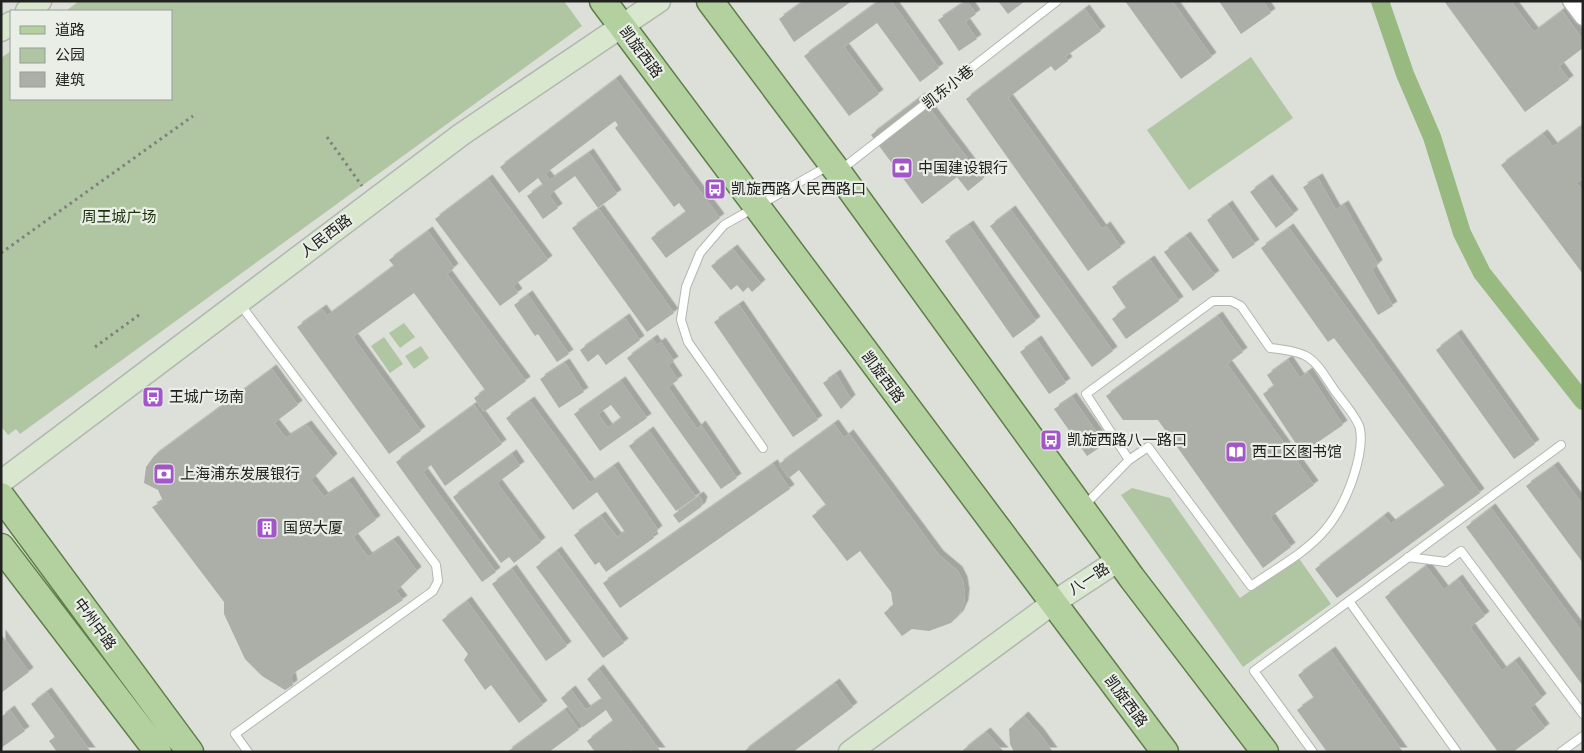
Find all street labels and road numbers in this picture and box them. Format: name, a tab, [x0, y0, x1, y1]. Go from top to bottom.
street label: 凯旋西路	[617, 22, 667, 81]
street label: 凯东小巷	[918, 61, 977, 112]
street label: 人民西路	[296, 210, 355, 260]
street label: 凯旋西路	[859, 347, 909, 406]
street label: 八一路	[1065, 558, 1112, 598]
street label: 中州中路	[71, 594, 121, 653]
street label: 凯旋西路	[1102, 671, 1152, 730]

